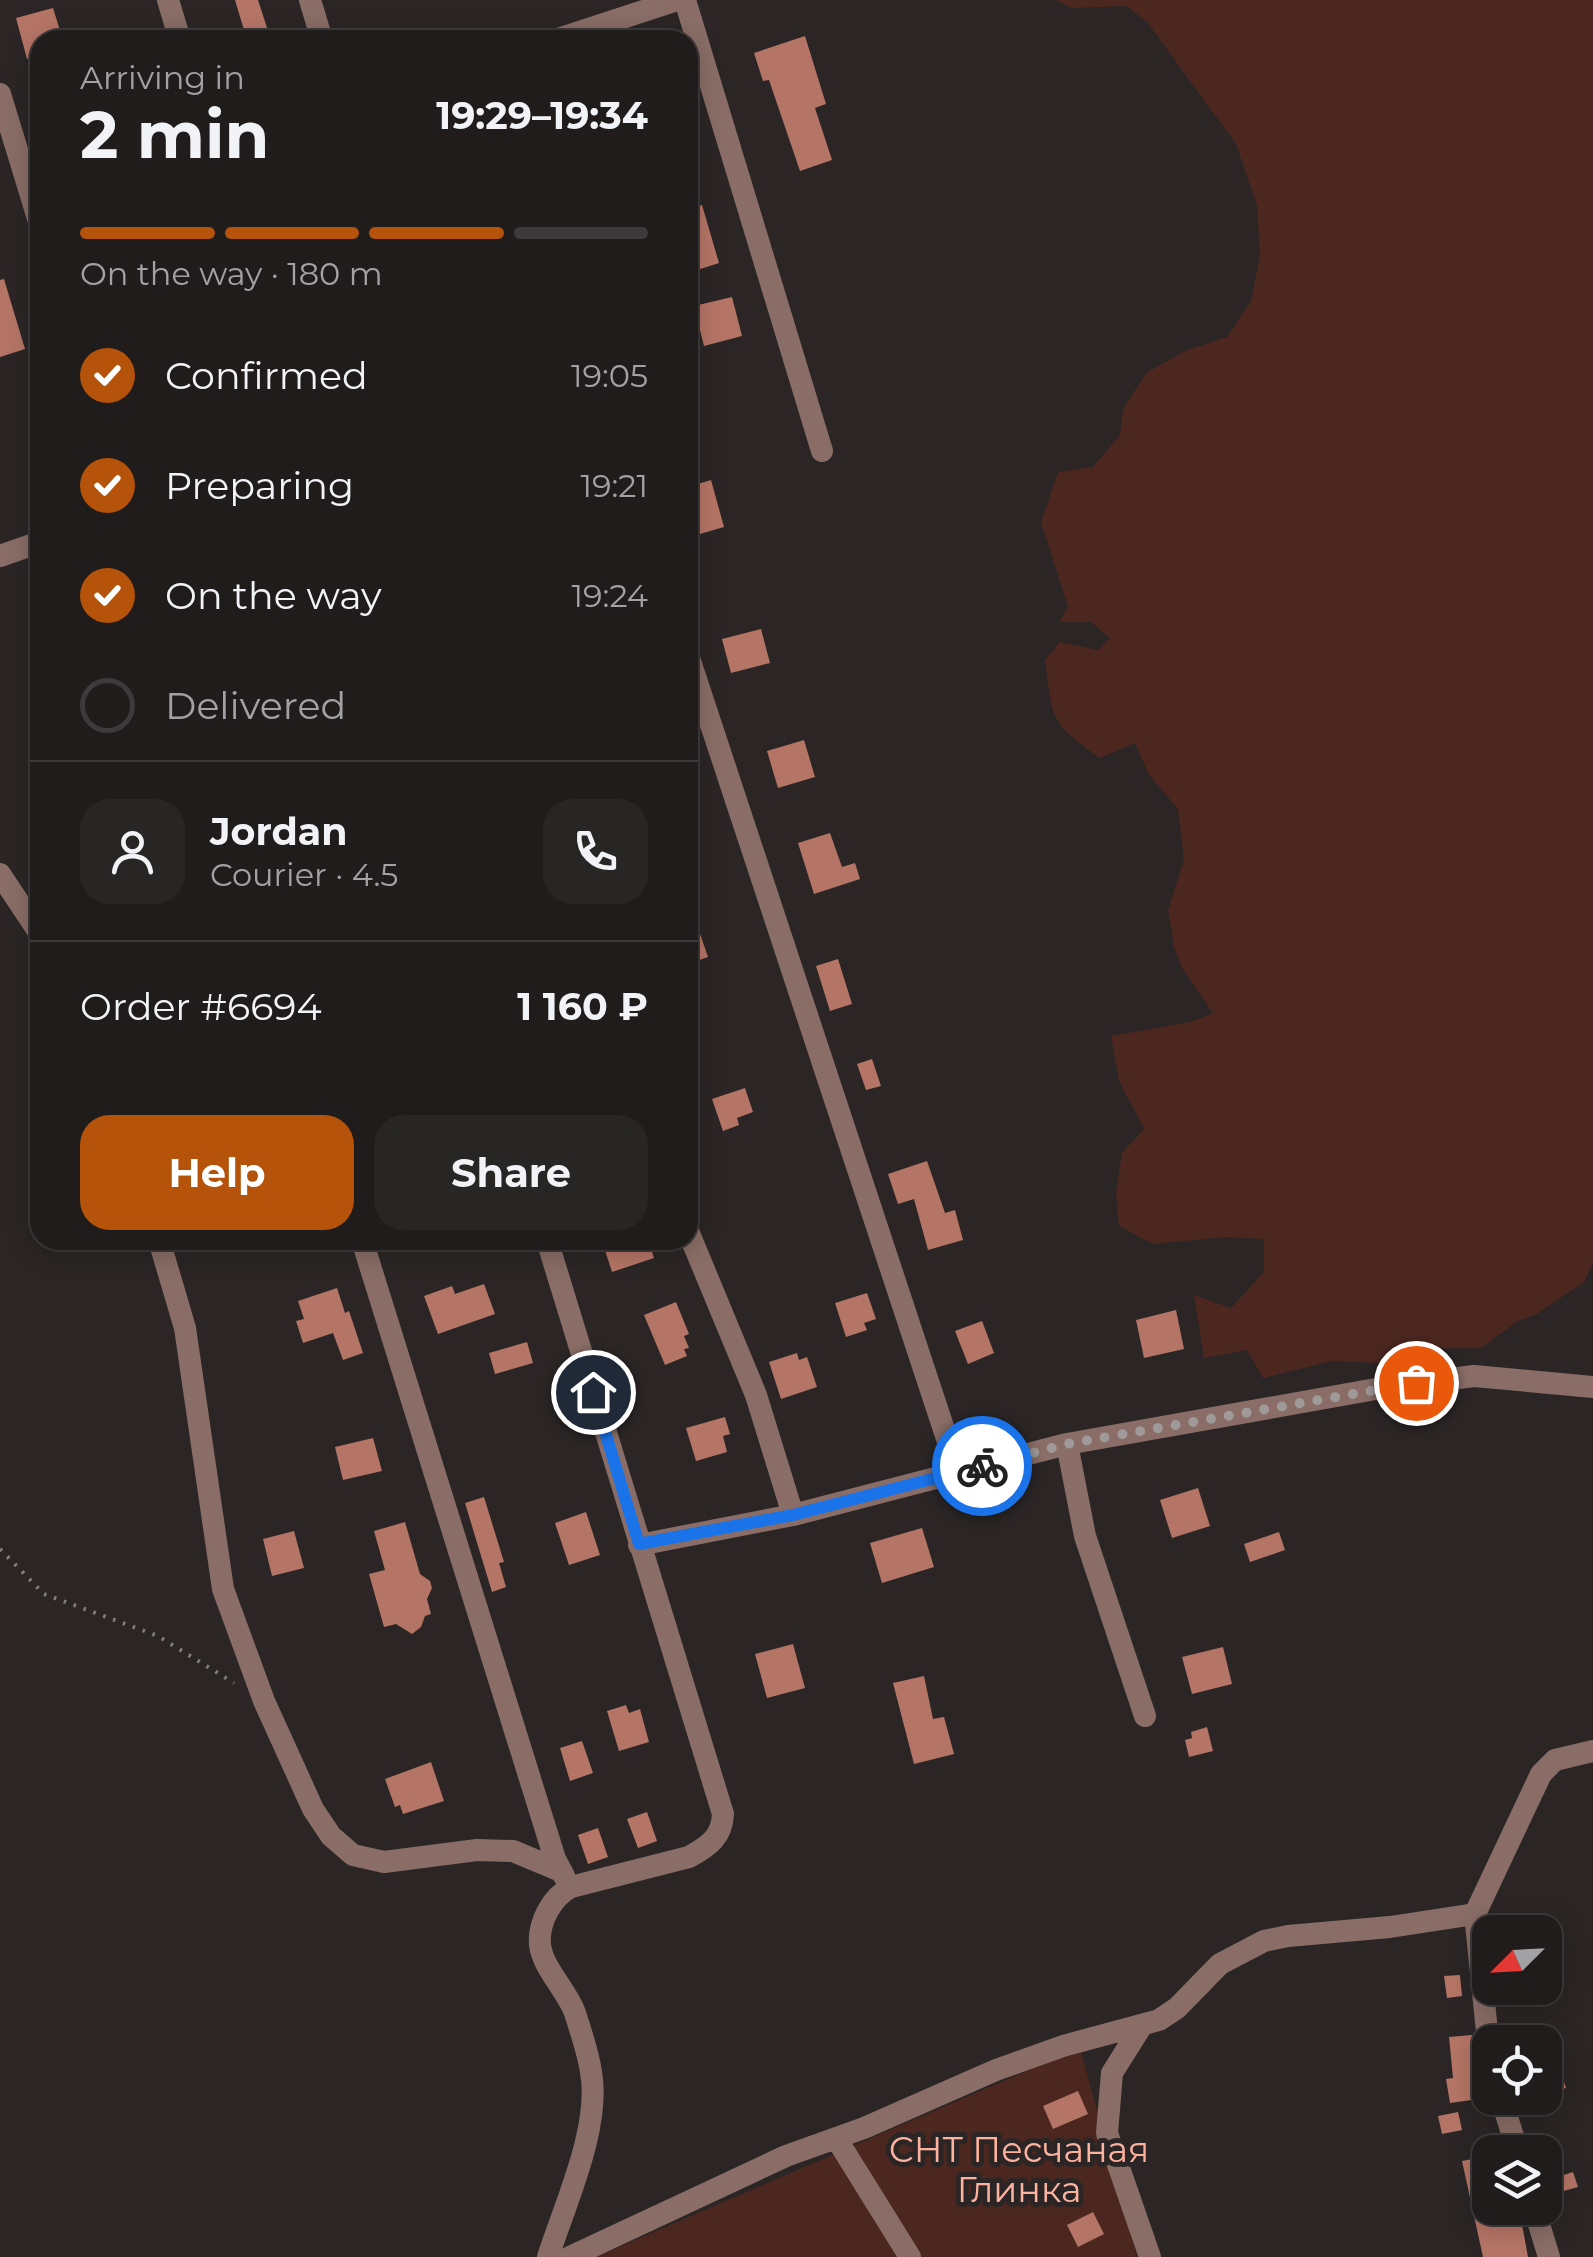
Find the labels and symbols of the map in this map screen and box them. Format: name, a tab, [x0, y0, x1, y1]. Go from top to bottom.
pin	[1374, 1341, 1459, 1426]
pin	[551, 1350, 636, 1435]
courier	[932, 1416, 1032, 1516]
north arrow	[1472, 1915, 1562, 2005]
park label: СНТ Песчаная Глинка	[889, 2128, 1149, 2211]

